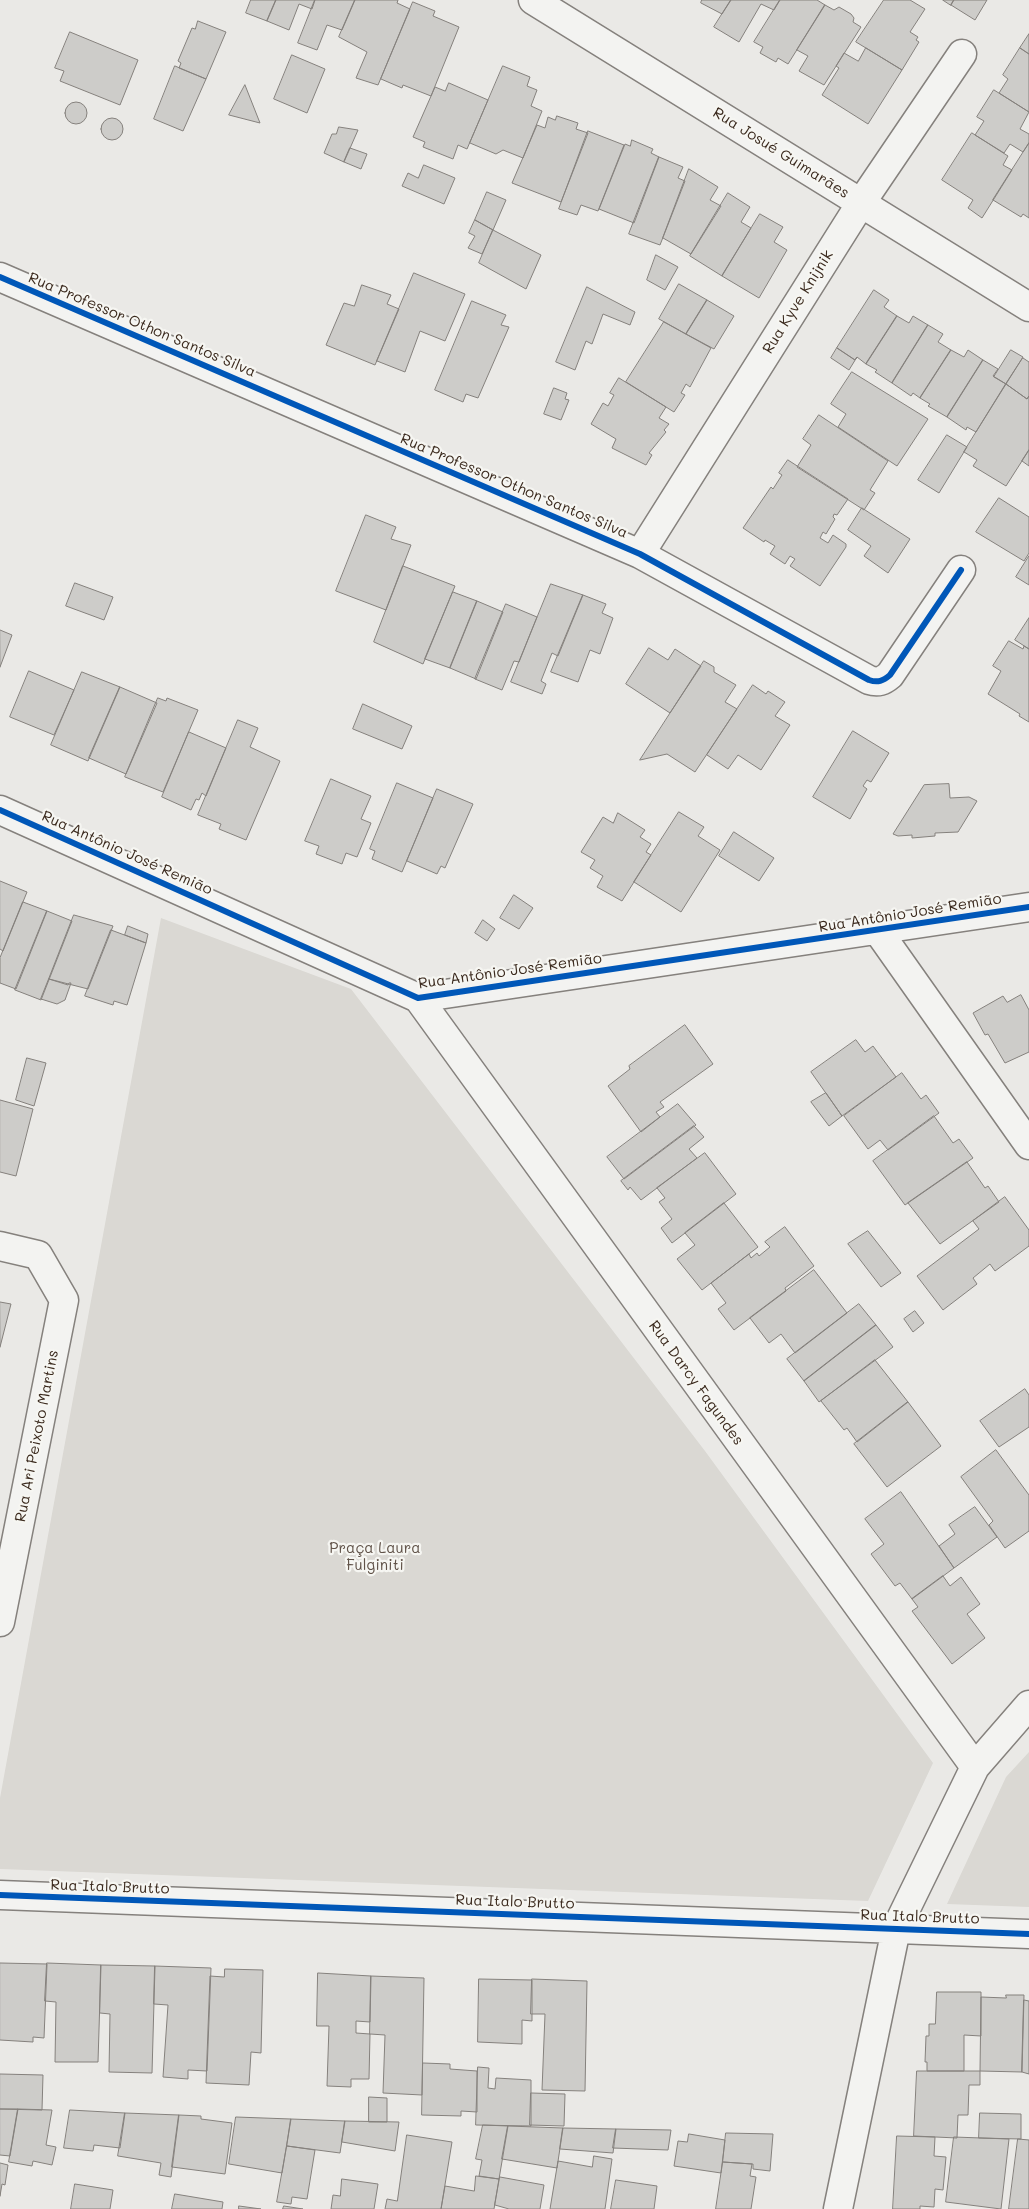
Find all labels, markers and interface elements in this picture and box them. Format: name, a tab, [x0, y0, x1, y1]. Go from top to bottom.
street label: Rua Josué Guimarães	[710, 104, 852, 202]
street label: Rua Kyve Knijnik	[759, 247, 837, 357]
street label: Rua Professor Othon Santos Silva	[26, 269, 258, 381]
street label: Rua Professor Othon Santos Silva	[398, 430, 630, 542]
street label: Rua Antônio José Remião	[39, 807, 215, 899]
street label: Rua Antônio José Remião	[817, 890, 1003, 936]
street label: Rua Antônio José Remião	[417, 949, 603, 993]
street label: Rua Darcy Fagundes	[645, 1317, 747, 1449]
street label: Rua Ari Peixoto Martins	[11, 1349, 63, 1523]
park label: Praça Laura Fulginiti	[329, 1539, 421, 1574]
street label: Rua Italo Brutto	[50, 1876, 170, 1898]
street label: Rua Italo Brutto	[455, 1891, 575, 1913]
street label: Rua Italo Brutto	[860, 1906, 980, 1928]

